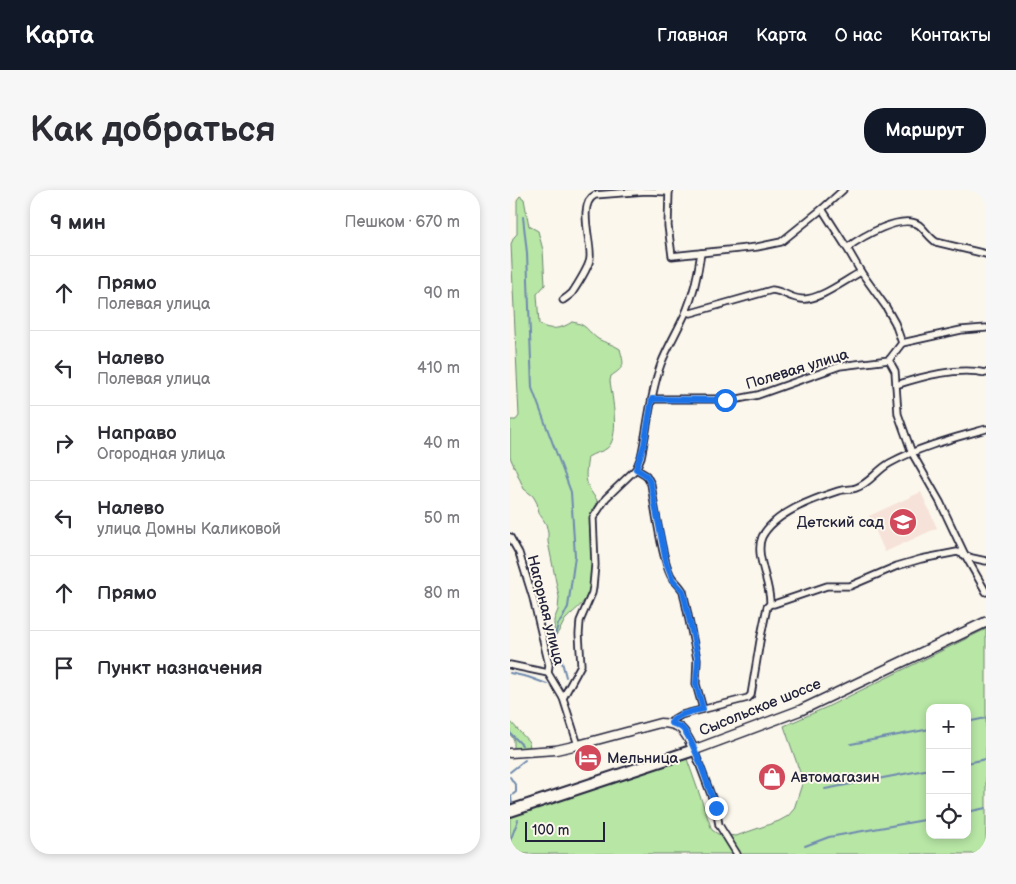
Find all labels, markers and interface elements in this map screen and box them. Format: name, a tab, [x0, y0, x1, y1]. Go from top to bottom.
text: Карта	[25, 21, 94, 50]
text: Главная	[657, 25, 728, 46]
text: Карта	[756, 25, 807, 46]
text: О нас	[835, 25, 882, 46]
text: Контакты	[910, 25, 991, 46]
button: Маршрут	[864, 108, 986, 153]
text: Как добраться	[30, 109, 276, 152]
text: 9 мин	[50, 210, 106, 235]
text: Пешком · 670 m	[345, 213, 460, 232]
text: Прямо	[97, 272, 157, 295]
icon: ahead	[50, 279, 78, 307]
text: 90 m	[424, 284, 460, 303]
text: Полевая улица	[97, 295, 210, 314]
street label: Полевая улица	[743, 345, 851, 394]
text: Налево	[97, 347, 164, 370]
icon: left	[50, 354, 78, 382]
text: 410 m	[417, 359, 460, 378]
text: Полевая улица	[97, 370, 210, 389]
route start	[714, 389, 737, 412]
text: Направо	[97, 422, 177, 445]
icon: right	[50, 429, 78, 457]
text: 40 m	[423, 434, 460, 453]
text: Огородная улица	[97, 445, 225, 464]
text: Налево	[97, 497, 164, 520]
icon: left	[50, 504, 78, 532]
school or university icon: Детский сад	[888, 507, 918, 537]
text: 50 m	[424, 509, 460, 528]
place label: Детский сад	[797, 513, 884, 532]
text: улица Домны Каликовой	[97, 520, 281, 539]
street label: Нагорная улица	[523, 553, 568, 667]
icon: ahead	[50, 579, 78, 607]
text: Прямо	[97, 582, 157, 605]
text: 80 m	[424, 584, 460, 603]
icon: arrive	[50, 654, 78, 682]
text: Пункт назначения	[97, 657, 262, 680]
street label: Сысольское шоссе	[696, 674, 824, 741]
map controls	[926, 704, 971, 839]
button: +	[926, 704, 971, 749]
hotel icon: Мельница	[573, 743, 603, 773]
place label: Мельница	[607, 749, 679, 768]
button: −	[926, 749, 971, 794]
shop icon: Автомагазин	[757, 762, 787, 792]
place label: Автомагазин	[790, 768, 880, 787]
button: locate	[926, 794, 971, 839]
route end	[705, 797, 728, 820]
scale bar	[525, 819, 605, 842]
text: 100 m	[532, 822, 569, 839]

